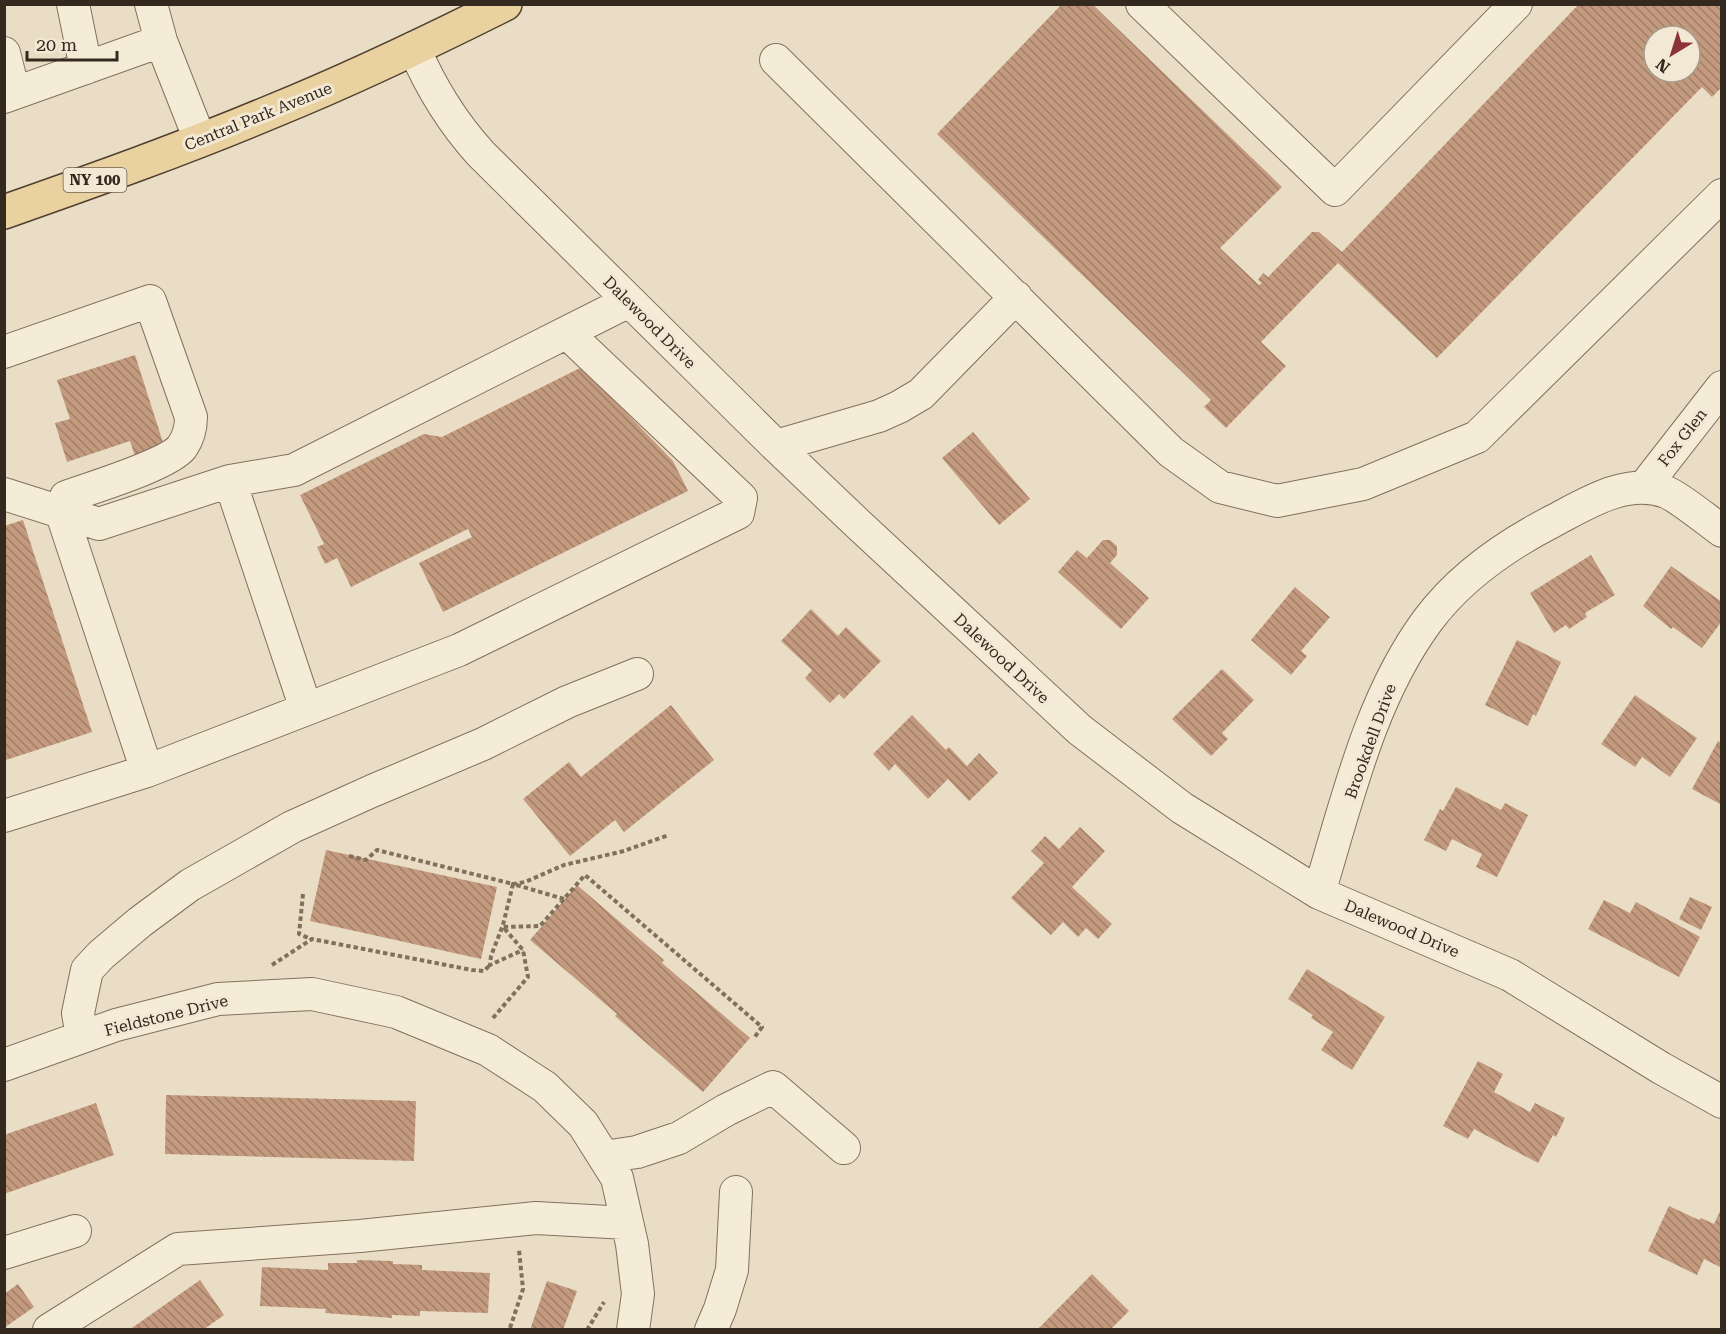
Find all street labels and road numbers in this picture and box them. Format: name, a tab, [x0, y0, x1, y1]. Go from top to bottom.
street label: Central Park Avenue	[182, 78, 335, 155]
road number: NY 100	[64, 168, 127, 192]
street label: Dalewood Drive	[599, 272, 700, 373]
street label: Fox Glen	[1654, 405, 1711, 470]
street label: Dalewood Drive	[950, 609, 1053, 707]
street label: Brookdell Drive	[1341, 681, 1400, 801]
street label: Dalewood Drive	[1341, 896, 1462, 961]
street label: Fieldstone Drive	[102, 991, 230, 1040]

